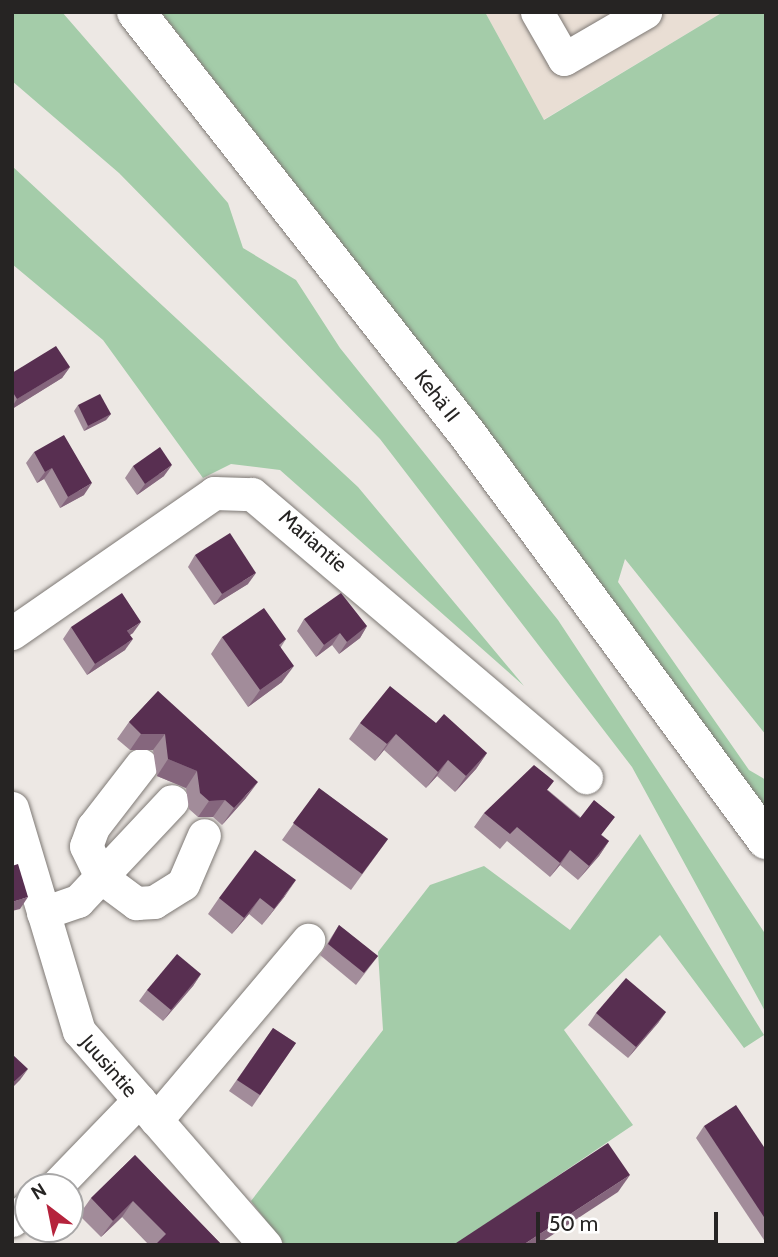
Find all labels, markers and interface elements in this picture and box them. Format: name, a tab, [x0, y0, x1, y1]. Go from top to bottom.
street label: Kehä II	[409, 365, 465, 427]
street label: Mariantie	[274, 505, 352, 577]
street label: Juusintie	[75, 1030, 143, 1102]
north arrow	[14, 1173, 84, 1243]
text: N	[27, 1178, 50, 1205]
scale bar	[540, 1198, 722, 1242]
text: 50 m	[549, 1211, 598, 1236]

